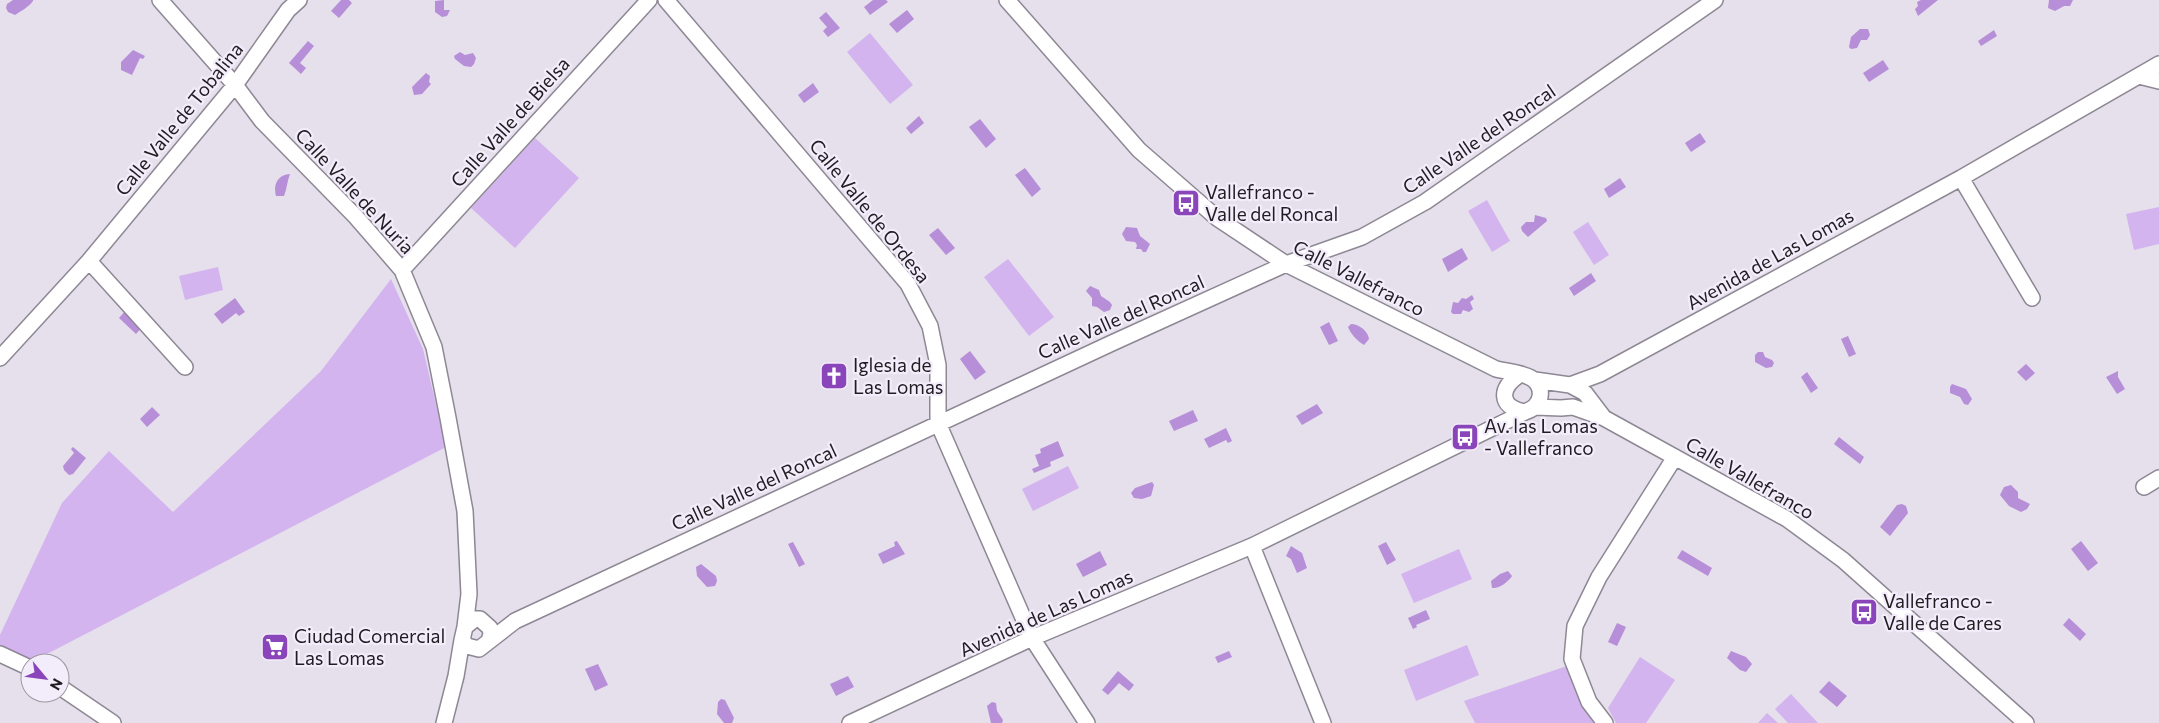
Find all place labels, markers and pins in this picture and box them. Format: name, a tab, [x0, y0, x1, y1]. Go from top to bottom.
place label: Vallefranco - Valle del Roncal	[1205, 180, 1338, 225]
bus stop icon: Vallefranco - Valle del Roncal	[1171, 188, 1201, 218]
place label: Iglesia de Las Lomas	[853, 353, 944, 398]
church icon: Iglesia de Las Lomas	[819, 361, 849, 391]
place label: Av. las Lomas - Vallefranco	[1484, 414, 1598, 459]
bus stop icon: Av. las Lomas - Vallefranco	[1450, 422, 1480, 452]
place label: Vallefranco - Valle de Cares	[1883, 589, 2002, 634]
bus stop icon: Vallefranco - Valle de Cares	[1849, 597, 1879, 627]
place label: Ciudad Comercial Las Lomas	[294, 624, 445, 669]
supermarket icon: Ciudad Comercial Las Lomas	[260, 632, 290, 662]

